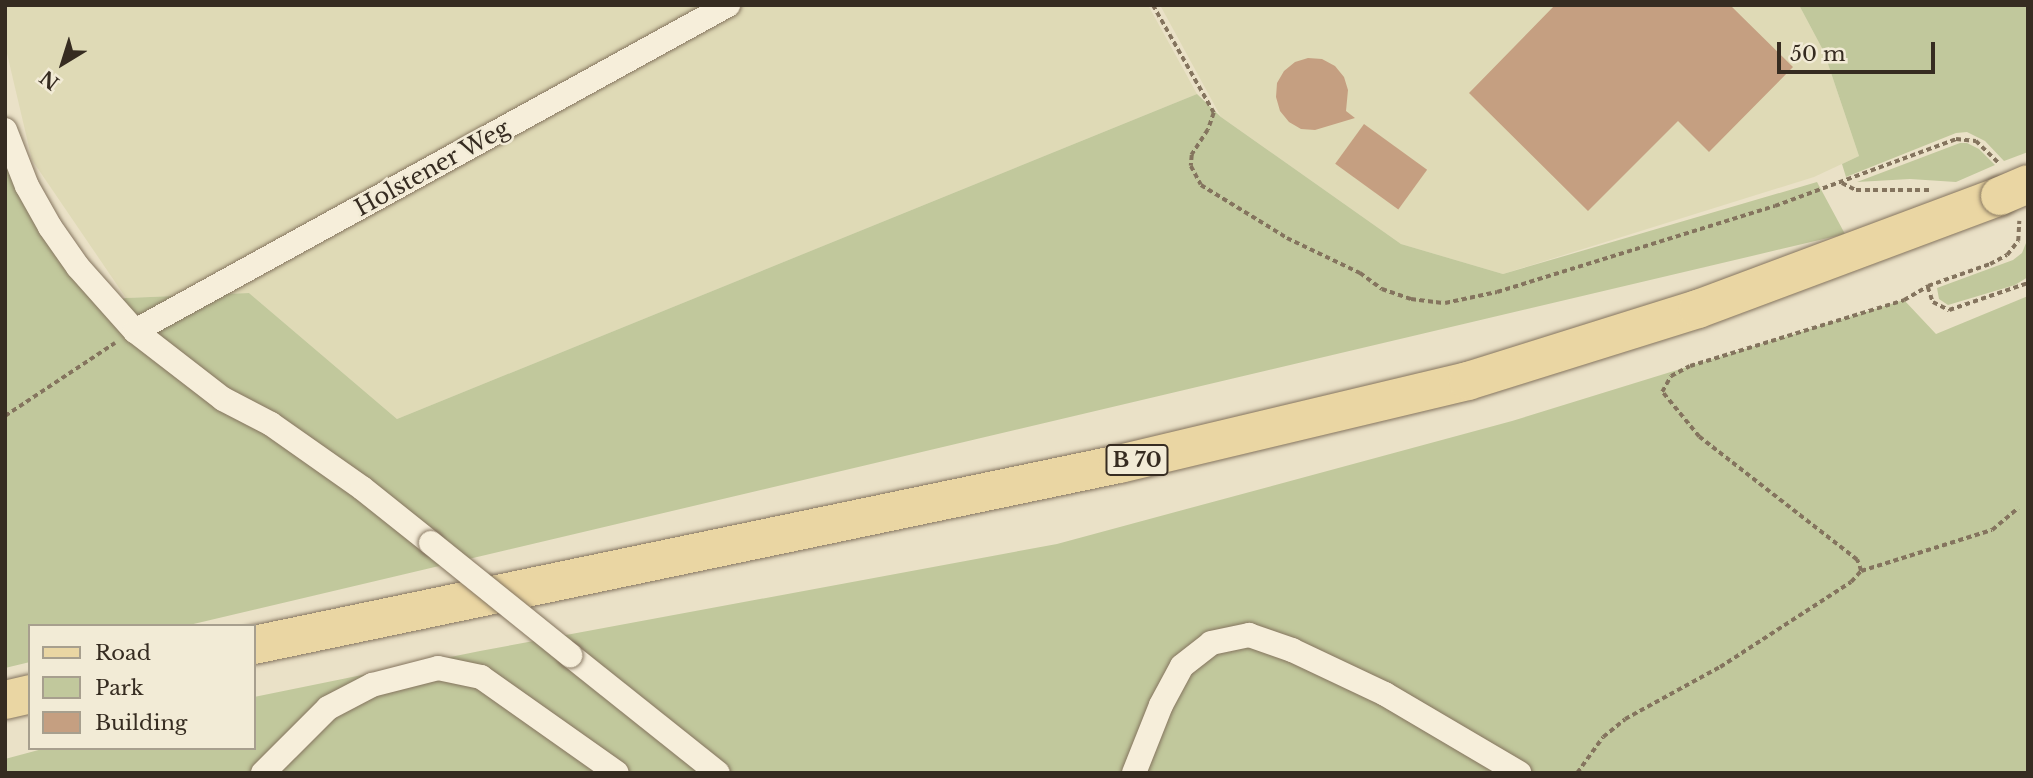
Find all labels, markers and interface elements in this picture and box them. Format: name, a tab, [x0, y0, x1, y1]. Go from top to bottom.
north arrow	[28, 28, 98, 98]
scale bar	[1781, 28, 1938, 72]
text: 50 m	[1790, 41, 1845, 67]
text: N	[36, 65, 64, 95]
street label: Holstener Weg	[349, 114, 515, 222]
road number: B 70	[1104, 442, 1170, 477]
legend	[28, 624, 256, 750]
text: Road	[95, 640, 151, 666]
text: Park	[95, 675, 144, 701]
text: Building	[95, 710, 187, 736]

